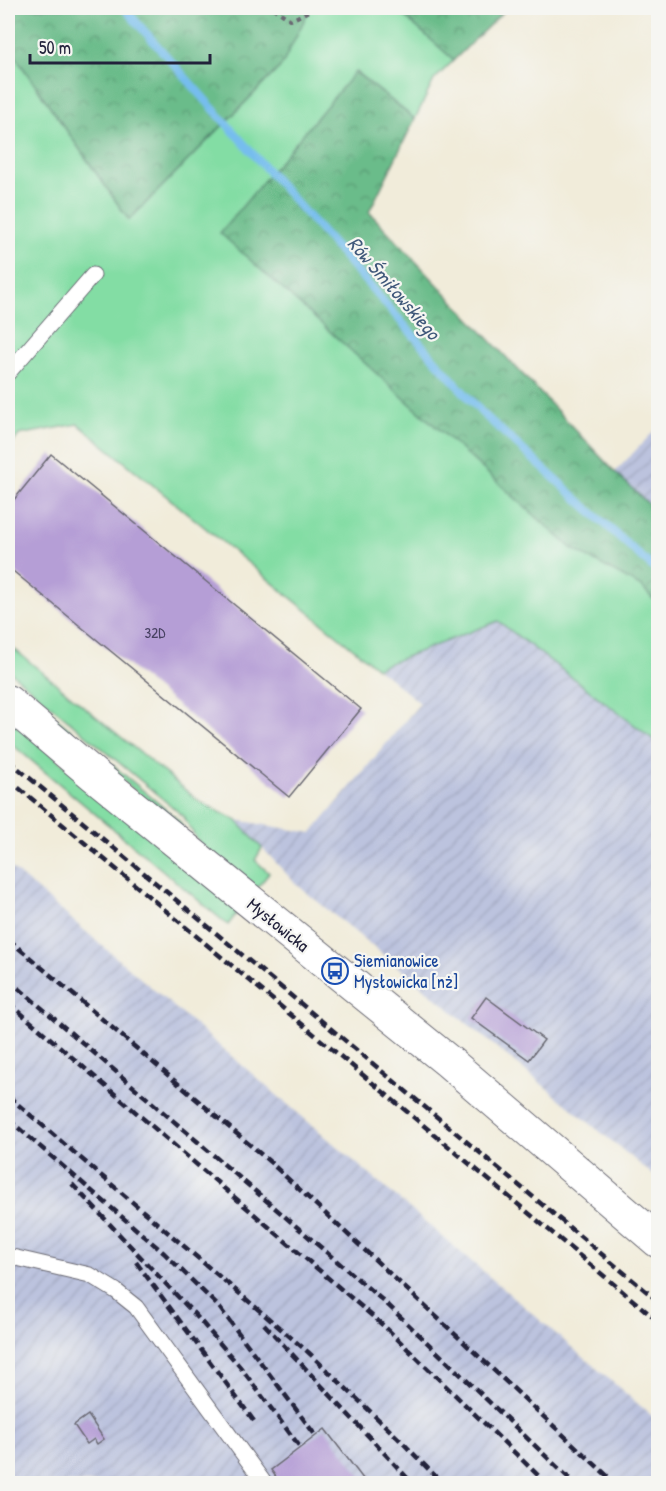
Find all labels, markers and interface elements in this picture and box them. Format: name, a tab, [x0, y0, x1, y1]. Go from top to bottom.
scale bar	[30, 27, 210, 65]
text: 50 m	[39, 35, 71, 60]
water label: Rów Śmiłowskiego	[341, 230, 448, 347]
house number: 32D	[145, 622, 166, 643]
street label: Mysłowicka	[242, 892, 315, 957]
place label: Siemianowice Mysłowicka [nż]	[354, 948, 458, 994]
bus stop icon: Siemianowice Mysłowicka [nż]	[320, 956, 350, 986]

